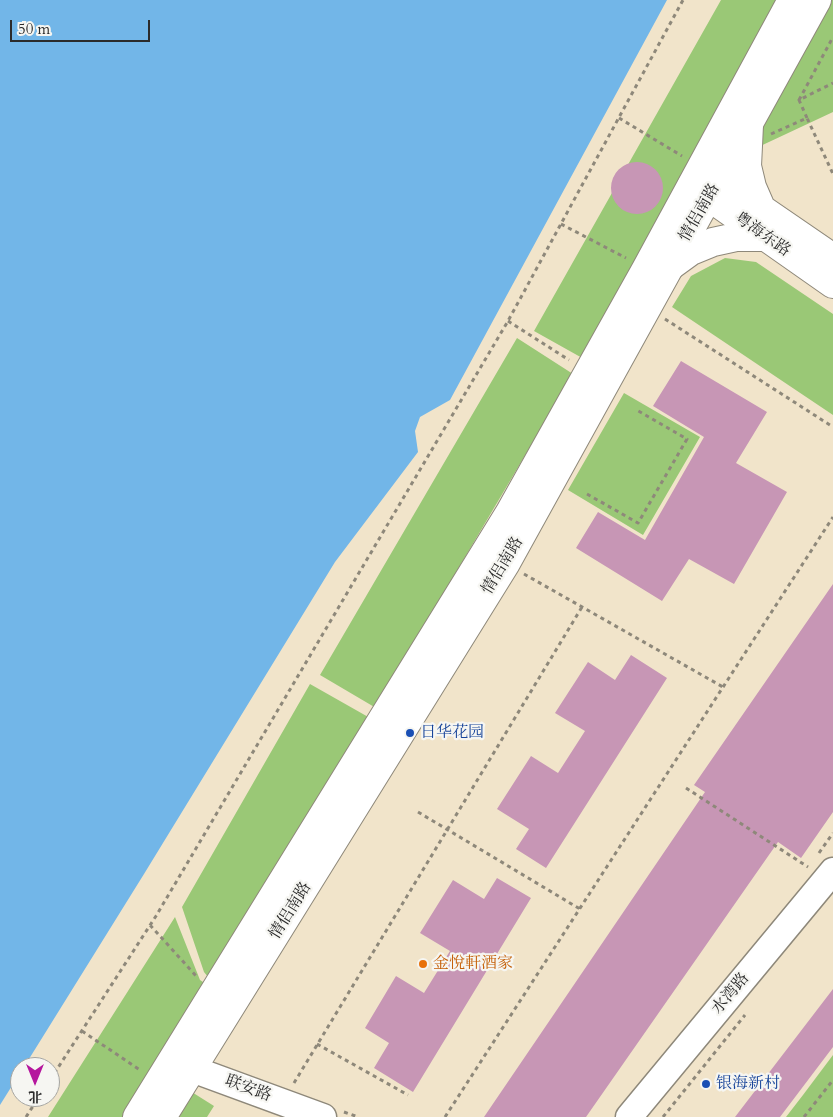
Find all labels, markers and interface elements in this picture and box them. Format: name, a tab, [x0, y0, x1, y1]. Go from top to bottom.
scale bar	[12, 10, 152, 42]
text: 50 m	[18, 19, 50, 39]
street label: 情侣南路	[676, 180, 724, 246]
street label: 粤海东路	[730, 209, 794, 261]
street label: 情侣南路	[478, 534, 528, 598]
place label: 日华花园	[420, 723, 484, 743]
marker: 日华花园	[404, 727, 416, 739]
street label: 情侣南路	[266, 879, 316, 943]
place label: 金悅軒酒家	[433, 954, 513, 974]
marker: 金悅軒酒家	[417, 958, 429, 970]
street label: 水湾路	[708, 969, 754, 1019]
north arrow	[10, 1057, 60, 1107]
street label: 联安路	[222, 1072, 274, 1106]
place label: 银海新村	[716, 1074, 780, 1094]
marker: 银海新村	[700, 1078, 712, 1090]
text: 北	[28, 1087, 42, 1106]

